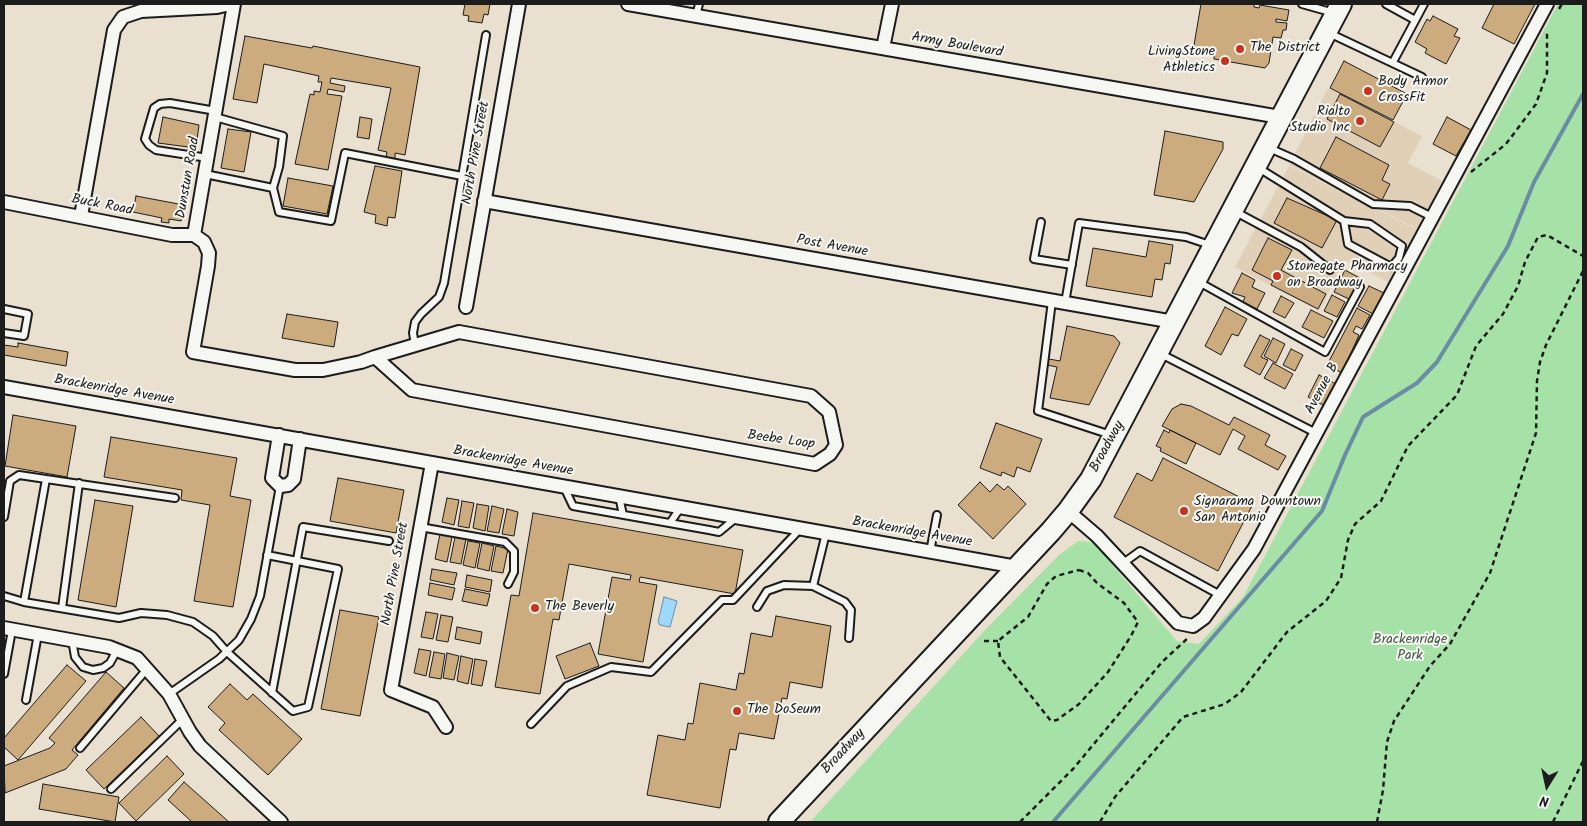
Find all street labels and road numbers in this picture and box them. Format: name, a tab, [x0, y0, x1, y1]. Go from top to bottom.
street label: Army Boulevard	[910, 30, 1004, 62]
street label: North Pine Street	[460, 100, 494, 206]
street label: Dunstun Road	[174, 136, 204, 220]
street label: Buck Road	[70, 192, 134, 220]
street label: Post Avenue	[795, 232, 869, 262]
street label: Avenue B	[1302, 360, 1344, 418]
street label: Brackenridge Avenue	[53, 372, 175, 410]
street label: Broadway	[1087, 418, 1129, 476]
street label: Beebe Loop	[746, 428, 816, 454]
street label: Brackenridge Avenue	[452, 443, 574, 481]
street label: Brackenridge Avenue	[851, 514, 973, 552]
street label: North Pine Street	[379, 521, 413, 627]
street label: Broadway	[819, 726, 869, 778]

